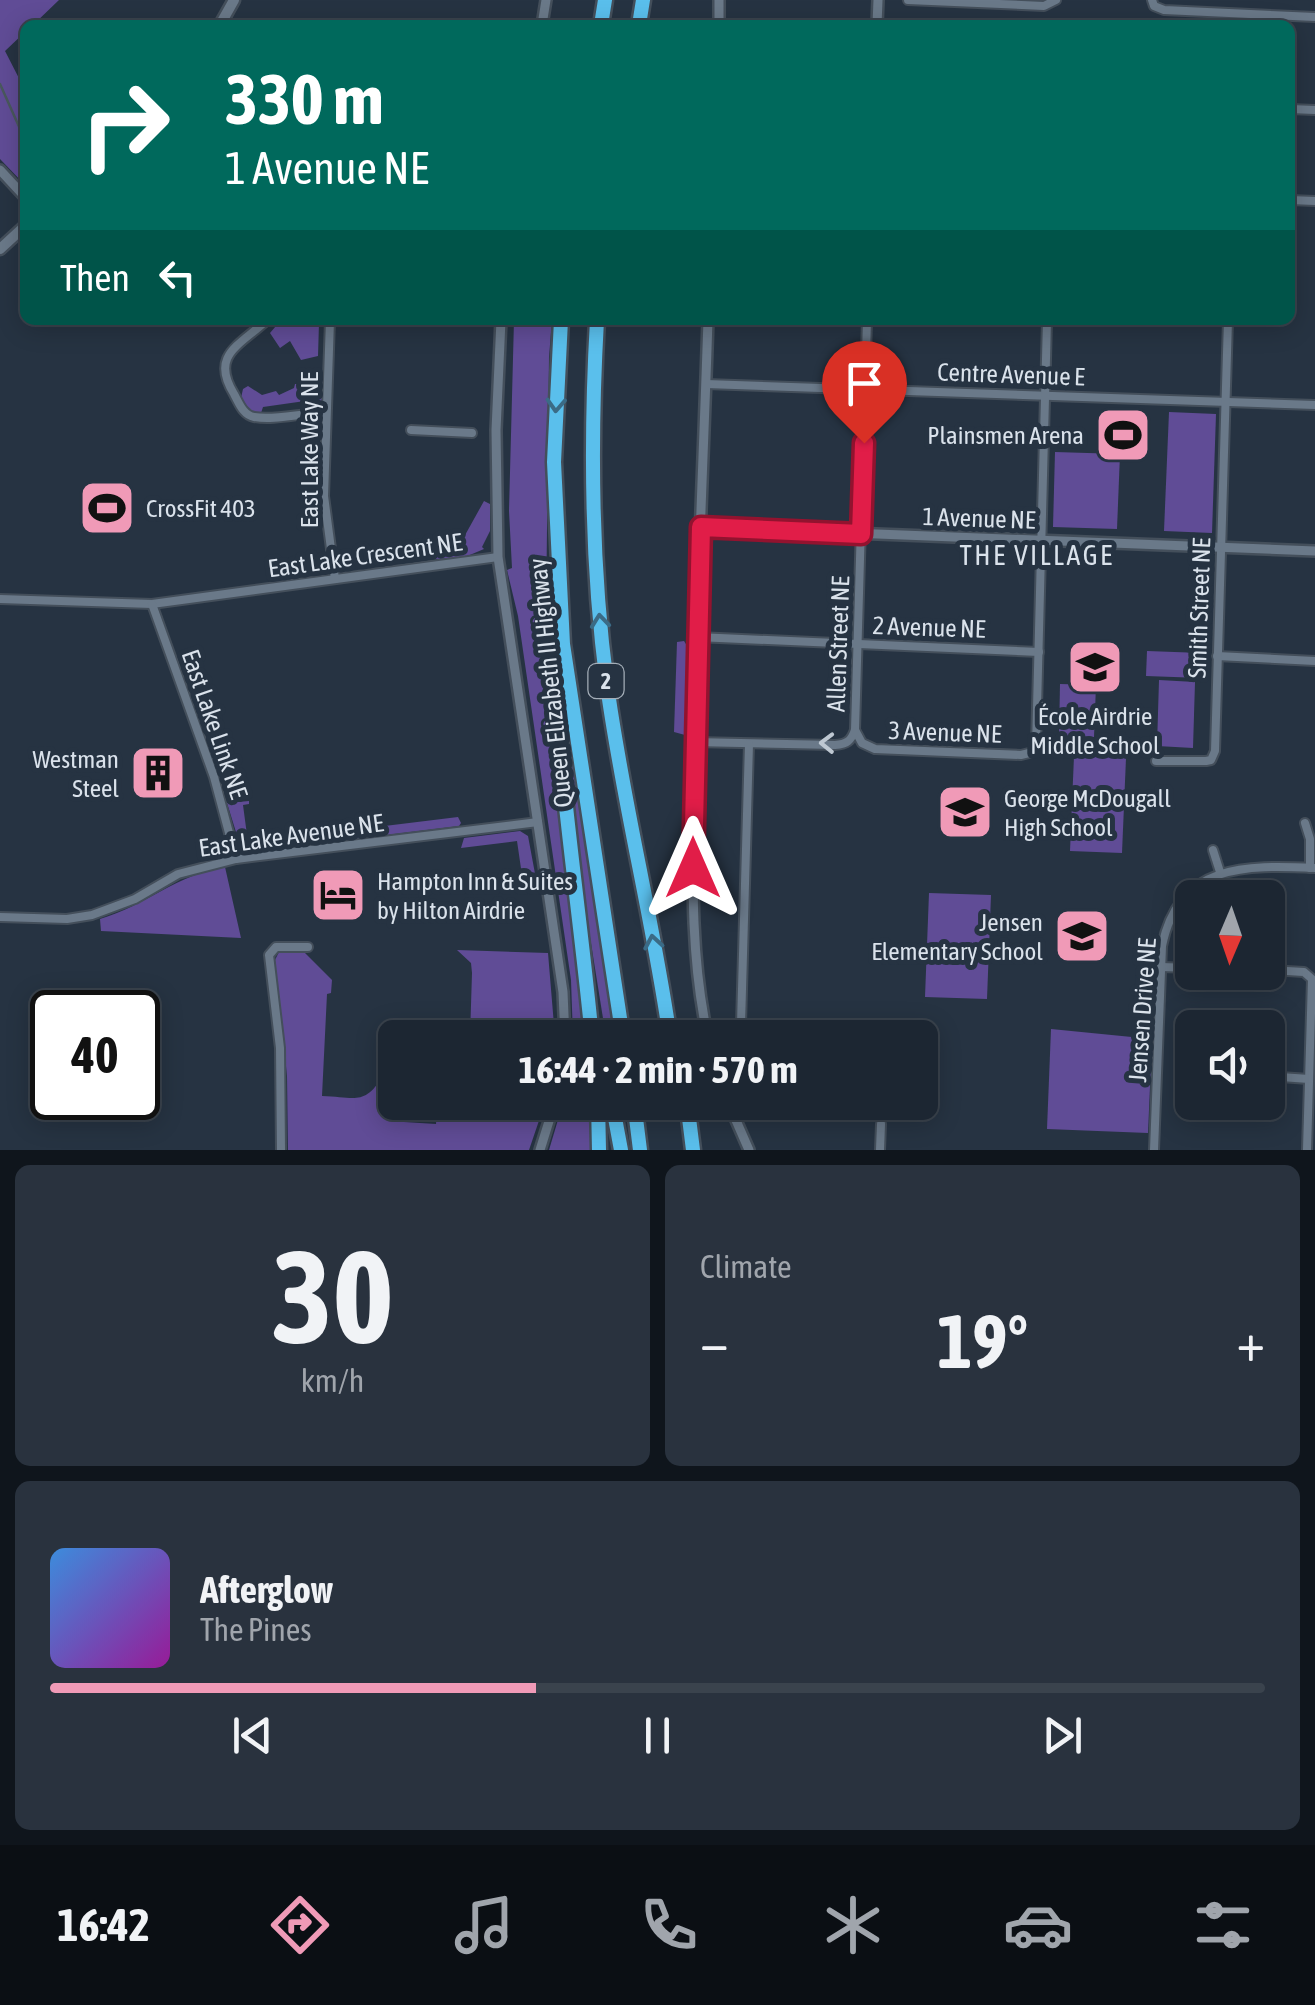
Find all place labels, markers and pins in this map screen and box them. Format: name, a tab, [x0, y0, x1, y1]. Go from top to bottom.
pin	[822, 341, 907, 444]
sports icon: Plainsmen Arena	[1093, 405, 1153, 465]
place label: Plainsmen Arena	[927, 421, 1084, 449]
sports icon: CrossFit 403	[77, 478, 137, 538]
place label: CrossFit 403	[146, 494, 256, 522]
school or university icon: École Airdrie Middle School	[1065, 637, 1125, 697]
place label: École Airdrie Middle School	[1030, 702, 1160, 759]
building icon: Westman Steel	[128, 743, 188, 803]
place label: Westman Steel	[32, 745, 119, 802]
school or university icon: George McDougall High School	[935, 782, 995, 842]
place label: George McDougall High School	[1004, 784, 1171, 841]
hotel icon: Hampton Inn & Suites by Hilton Airdrie	[308, 865, 368, 925]
place label: Hampton Inn & Suites by Hilton Airdrie	[377, 867, 573, 924]
school or university icon: Jensen Elementary School	[1052, 906, 1112, 966]
place label: Jensen Elementary School	[871, 908, 1043, 965]

